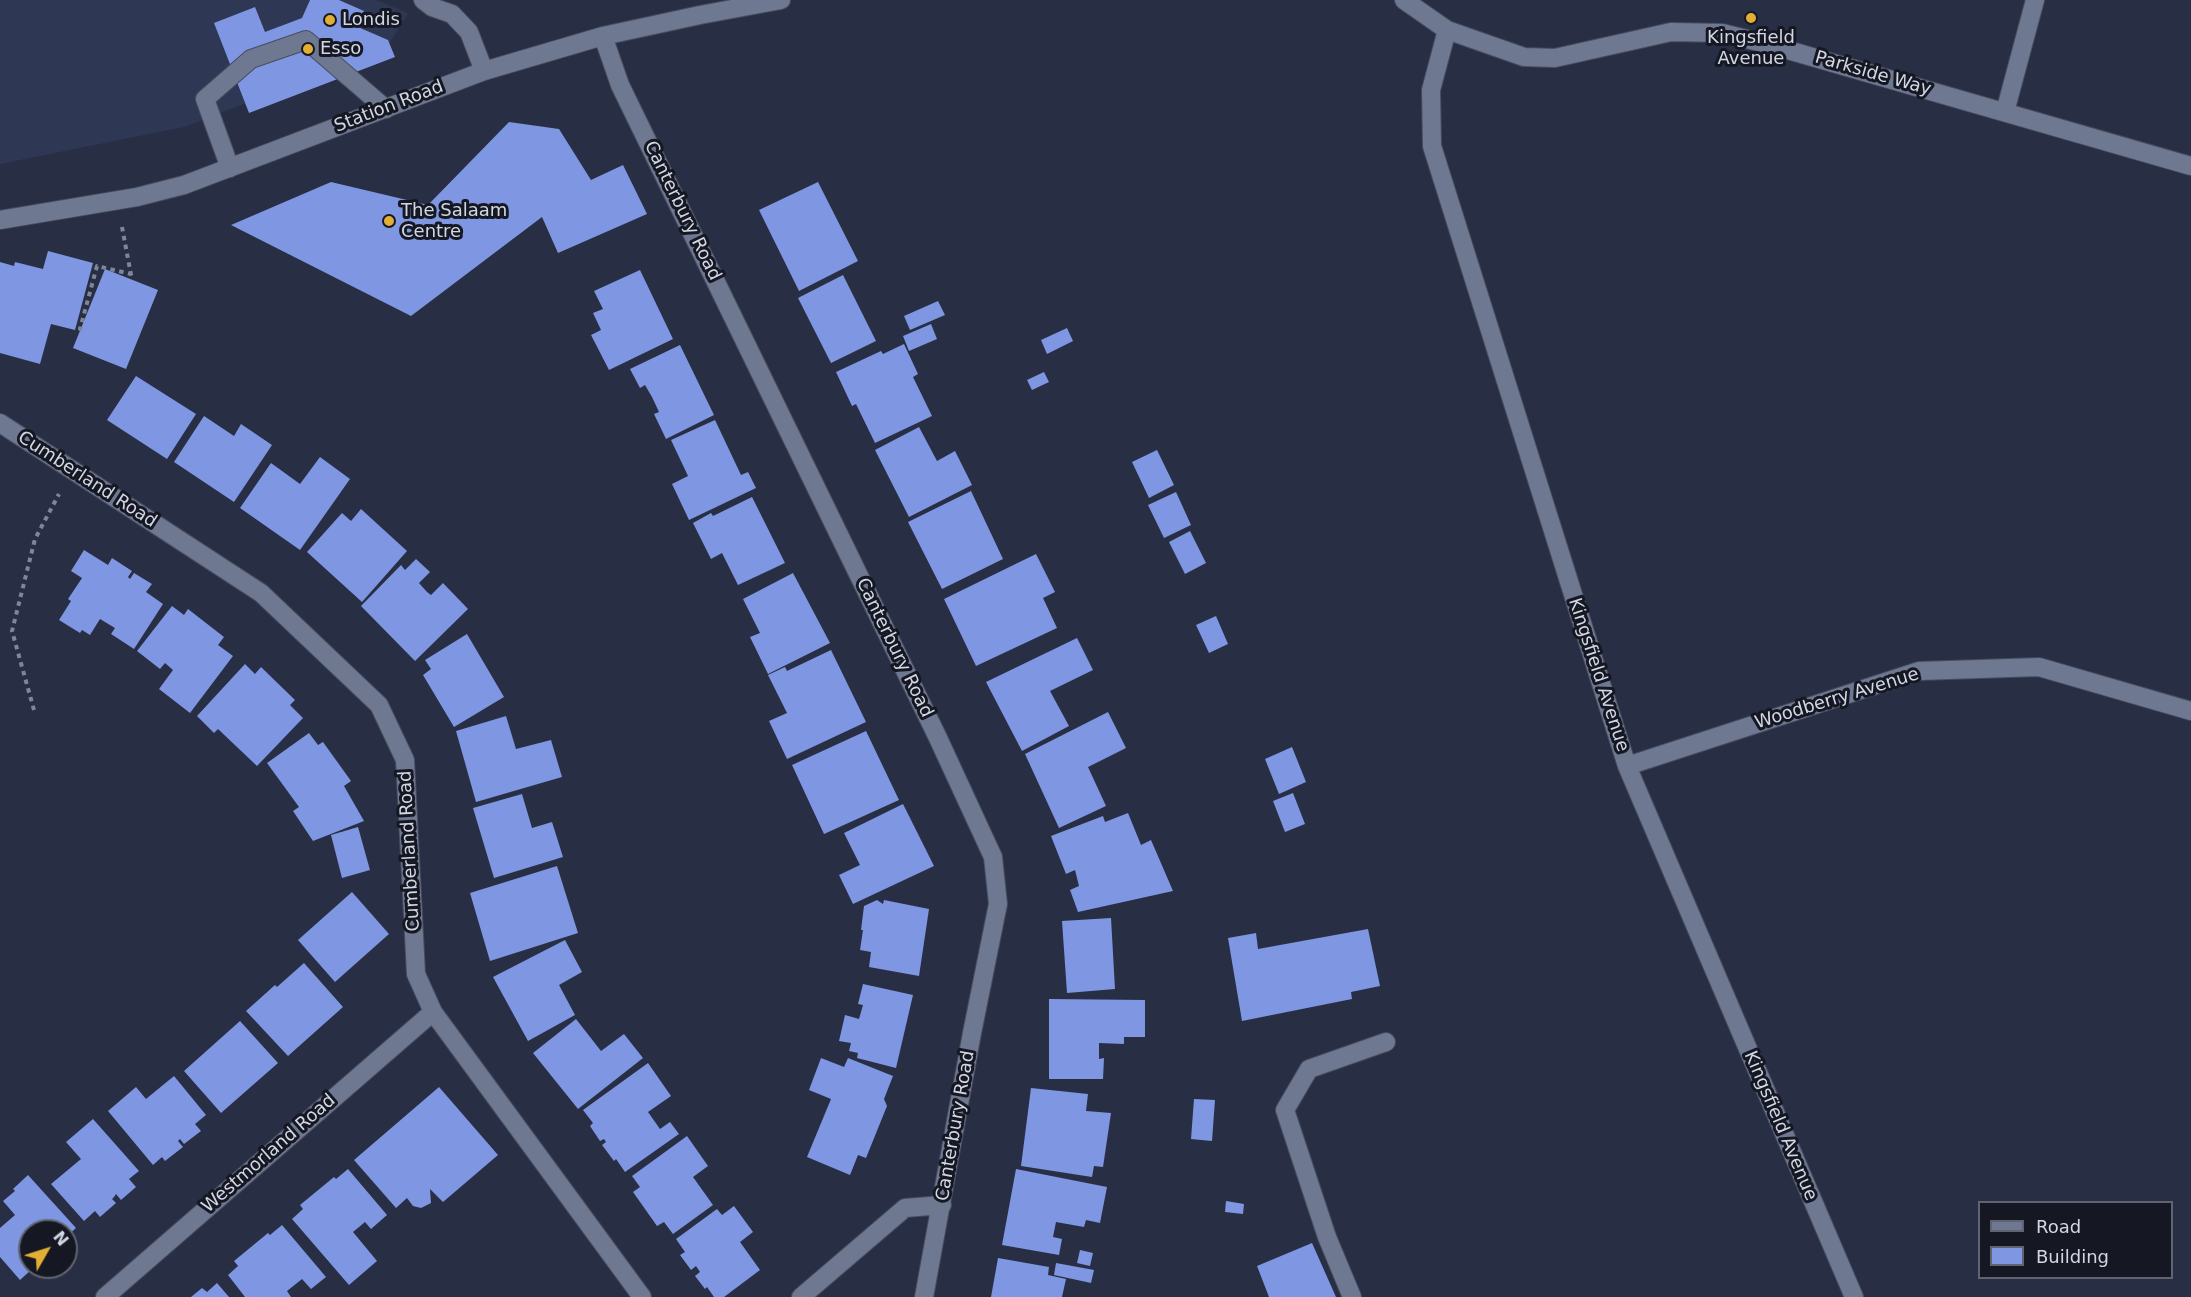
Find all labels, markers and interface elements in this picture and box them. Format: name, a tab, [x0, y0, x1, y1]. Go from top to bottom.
place label: Londis	[342, 9, 400, 31]
marker: Kingsfield Avenue	[1744, 11, 1758, 25]
marker: Londis	[323, 13, 337, 27]
place label: Kingsfield Avenue	[1707, 27, 1795, 70]
place label: Esso	[320, 38, 361, 60]
marker: Esso	[301, 42, 315, 56]
street label: Parkside Way	[1812, 47, 1934, 101]
street label: Station Road	[332, 76, 446, 138]
street label: Canterbury Road	[639, 138, 725, 284]
place label: The Salaam Centre	[401, 200, 507, 242]
marker: The Salaam Centre	[382, 214, 396, 228]
street label: Cumberland Road	[14, 427, 160, 533]
street label: Canterbury Road	[851, 575, 937, 721]
street label: Kingsfield Avenue	[1563, 595, 1633, 755]
street label: Woodberry Avenue	[1752, 664, 1922, 734]
street label: Cumberland Road	[395, 770, 425, 932]
street label: Kingsfield Avenue	[1739, 1048, 1821, 1204]
street label: Canterbury Road	[932, 1049, 980, 1203]
street label: Westmorland Road	[198, 1090, 340, 1218]
legend	[1978, 1201, 2173, 1279]
text: Road	[2036, 1216, 2081, 1237]
north arrow	[18, 1219, 78, 1279]
text: N	[49, 1227, 72, 1250]
text: Building	[2036, 1246, 2109, 1267]

